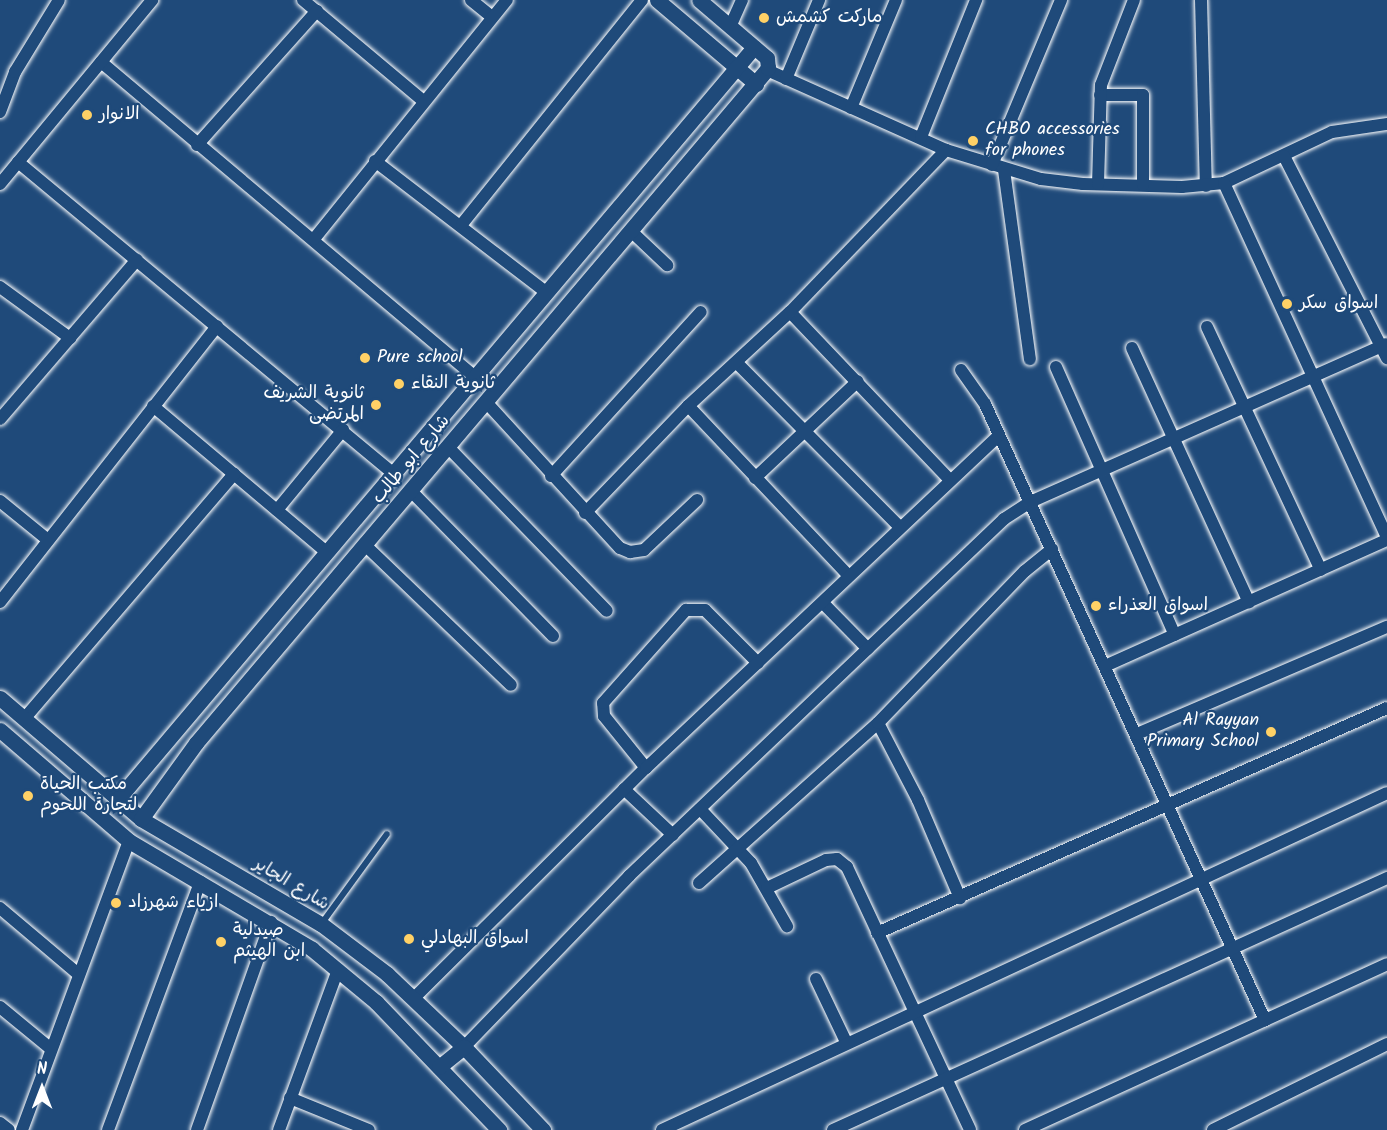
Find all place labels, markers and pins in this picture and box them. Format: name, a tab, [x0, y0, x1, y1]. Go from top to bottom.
place label: ماركت كشمش	[776, 7, 882, 29]
marker: ماركت كشمش	[757, 11, 771, 25]
place label: الانوار	[99, 104, 140, 126]
marker: الانوار	[80, 108, 94, 122]
place label: CHBO accessories for phones	[985, 120, 1120, 162]
marker: CHBO accessories for phones	[966, 134, 980, 148]
place label: اسواق سكر	[1299, 293, 1378, 315]
marker: اسواق سكر	[1280, 297, 1294, 311]
place label: Pure school	[377, 347, 463, 369]
marker: Pure school	[358, 351, 372, 365]
place label: ثانوية النقاء	[411, 373, 495, 395]
marker: ثانوية النقاء	[392, 377, 406, 391]
place label: ثانوية الشريف المرتضى	[264, 384, 364, 426]
marker: ثانوية الشريف المرتضى	[369, 398, 383, 412]
place label: اسواق العذراء	[1108, 595, 1208, 617]
marker: اسواق العذراء	[1089, 599, 1103, 613]
place label: Al Rayyan Primary School	[1147, 711, 1259, 754]
marker: Al Rayyan Primary School	[1264, 725, 1278, 739]
place label: مكتب الحياة لتجارة اللحوم	[40, 775, 137, 818]
marker: مكتب الحياة لتجارة اللحوم	[21, 789, 35, 803]
place label: ازياء شهرزاد	[128, 892, 218, 914]
marker: ازياء شهرزاد	[109, 896, 123, 910]
place label: صيدلية ابن الهيثم	[233, 921, 305, 964]
place label: اسواق البهادلي	[421, 928, 529, 950]
marker: اسواق البهادلي	[402, 932, 416, 946]
marker: صيدلية ابن الهيثم	[214, 935, 228, 949]

